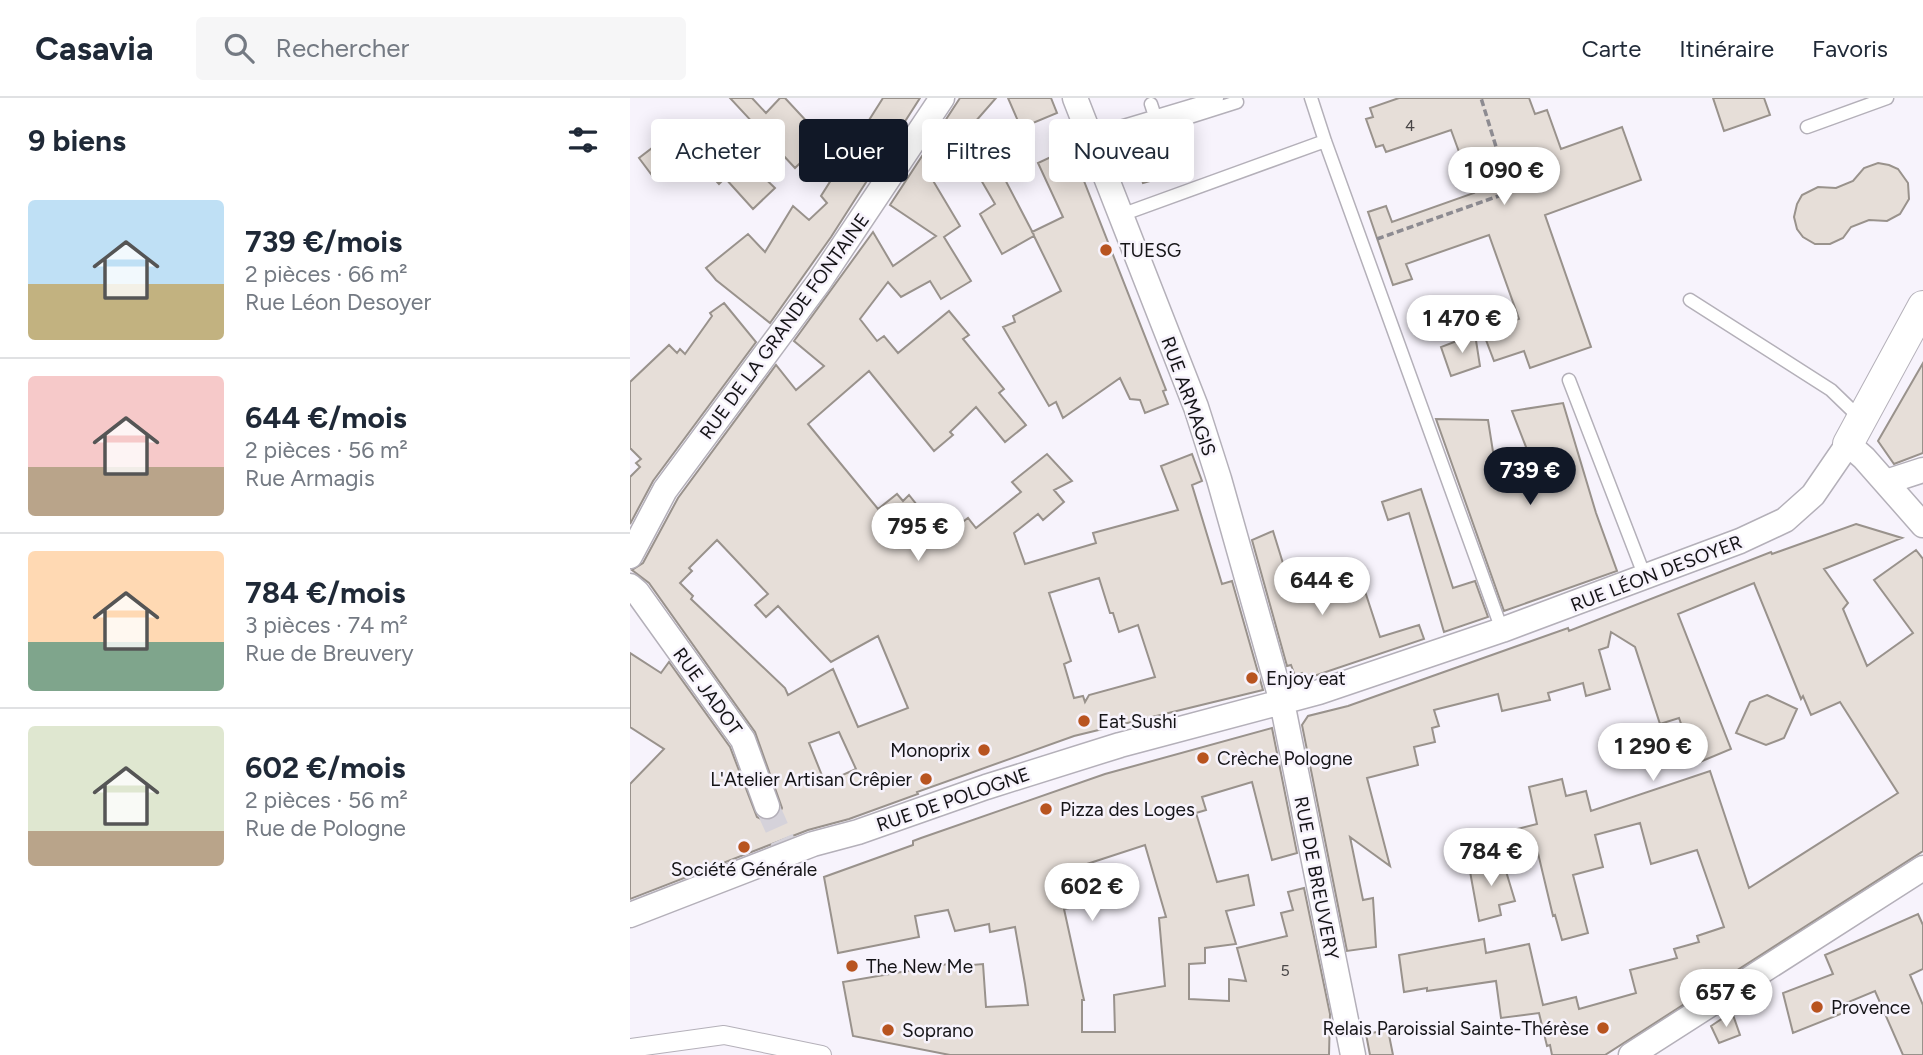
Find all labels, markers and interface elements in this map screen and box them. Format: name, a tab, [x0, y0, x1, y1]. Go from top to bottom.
search box	[196, 17, 686, 80]
text: Casavia	[35, 29, 154, 68]
icon: search	[220, 29, 258, 67]
text: Rechercher	[276, 32, 409, 64]
text: Carte	[1581, 34, 1641, 63]
text: Itinéraire	[1679, 34, 1774, 63]
text: Favoris	[1812, 34, 1888, 63]
house number: 4	[1405, 116, 1415, 135]
chip: Acheter	[651, 119, 785, 182]
chip: Louer	[799, 119, 908, 182]
chip: Filtres	[922, 119, 1035, 182]
chip: Nouveau	[1049, 119, 1194, 182]
icon: filters	[564, 121, 602, 159]
text: 9 biens	[28, 122, 126, 159]
pin: 1 090 €	[1439, 148, 1569, 207]
text: 1 090 €	[1464, 156, 1544, 184]
street label: RUE DE LA GRANDE FONTAINE	[695, 209, 874, 444]
text: 739 €/mois	[245, 223, 402, 260]
icon: home	[84, 228, 168, 312]
place label: TUESG	[1120, 239, 1181, 262]
marker: TUESG	[1098, 242, 1114, 258]
text: 2 pièces · 66 m²	[245, 260, 408, 288]
text: Rue Léon Desoyer	[245, 288, 431, 316]
pin: 1 470 €	[1397, 296, 1527, 355]
text: 1 470 €	[1423, 304, 1501, 332]
street label: RUE ARMAGIS	[1156, 333, 1221, 459]
text: 644 €/mois	[245, 399, 407, 436]
icon: home	[84, 404, 168, 488]
text: 2 pièces · 56 m²	[245, 436, 408, 464]
pin: 739 €	[1481, 448, 1579, 507]
text: 739 €	[1500, 456, 1560, 484]
text: Rue Armagis	[245, 464, 375, 492]
pin: 795 €	[869, 504, 967, 563]
text: 795 €	[888, 512, 948, 540]
street label: RUE LÉON DESOYER	[1567, 530, 1745, 617]
pin: 644 €	[1273, 558, 1371, 617]
text: 644 €	[1290, 566, 1354, 594]
text: 784 €/mois	[245, 574, 405, 611]
icon: home	[84, 579, 168, 663]
text: 3 pièces · 74 m²	[245, 611, 408, 639]
text: Rue de Breuvery	[245, 639, 414, 667]
street label: RUE JADOT	[668, 643, 747, 740]
place label: Enjoy eat	[1266, 667, 1346, 690]
marker: Enjoy eat	[1244, 670, 1260, 686]
place label: Eat Sushi	[1098, 710, 1177, 733]
marker: Eat Sushi	[1076, 713, 1092, 729]
pin: 1 290 €	[1588, 724, 1718, 783]
text: 1 290 €	[1614, 732, 1692, 760]
place label: Monoprix	[890, 739, 970, 762]
marker: Monoprix	[976, 742, 992, 758]
place label: Crèche Pologne	[1217, 747, 1353, 770]
text: 602 €/mois	[245, 749, 406, 786]
marker: Crèche Pologne	[1195, 750, 1211, 766]
icon: home	[84, 754, 168, 838]
street label: RUE DE POLOGNE	[873, 762, 1033, 837]
place label: L'Atelier Artisan Crêpier	[710, 768, 913, 791]
marker: L'Atelier Artisan Crêpier	[918, 771, 934, 787]
text: 2 pièces · 56 m²	[245, 786, 408, 814]
street label: RUE DE BREUVERY	[1289, 794, 1344, 962]
place label: Pizza des Loges	[1060, 798, 1195, 821]
marker: Pizza des Loges	[1038, 801, 1054, 817]
text: Rue de Pologne	[245, 814, 406, 842]
pin: 784 €	[1442, 828, 1540, 888]
text: 784 €	[1460, 837, 1522, 865]
marker: Société Générale	[736, 839, 752, 855]
place label: Société Générale	[671, 858, 817, 881]
pin: 602 €	[1043, 864, 1141, 923]
text: 602 €	[1060, 872, 1124, 900]
place label: The New Me	[866, 955, 973, 978]
marker: The New Me	[844, 958, 860, 974]
house number: 5	[1280, 961, 1290, 980]
pin: 657 €	[1677, 970, 1775, 1029]
text: 657 €	[1696, 978, 1756, 1006]
place label: Provence	[1831, 996, 1910, 1019]
marker: Provence	[1809, 999, 1825, 1015]
place label: Relais Paroissial Sainte-Thérèse	[1323, 1017, 1589, 1040]
place label: Soprano	[902, 1019, 974, 1042]
marker: Relais Paroissial Sainte-Thérèse	[1595, 1020, 1611, 1036]
marker: Soprano	[880, 1022, 896, 1038]

